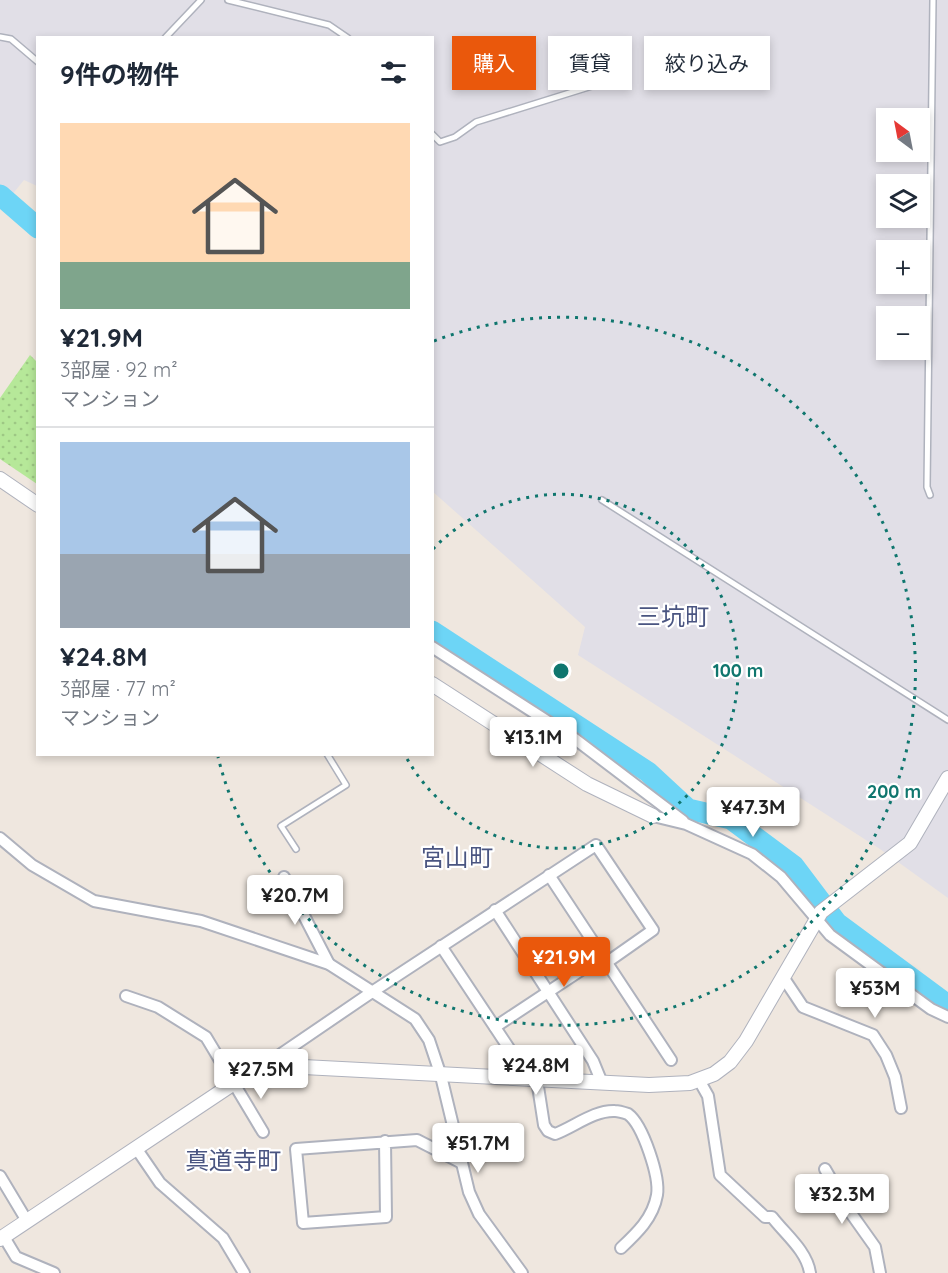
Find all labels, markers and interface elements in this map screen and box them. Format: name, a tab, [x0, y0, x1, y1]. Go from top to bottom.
chip: 購入	[452, 36, 536, 90]
chip: 賃貸	[548, 36, 632, 90]
chip: 絞り込み	[644, 36, 770, 90]
icon: filters	[377, 56, 410, 89]
text: 9件の物件	[60, 58, 179, 91]
north arrow	[876, 108, 930, 162]
map controls	[876, 108, 930, 360]
icon: home	[181, 162, 289, 270]
button: layers	[876, 174, 930, 228]
button: +	[876, 240, 930, 294]
button: −	[876, 306, 930, 360]
text: ¥21.9M	[60, 321, 143, 354]
text: 3部屋 · 92 m²	[60, 357, 178, 382]
text: マンション	[60, 386, 160, 411]
icon: home	[181, 481, 289, 589]
district label: 三坑町	[637, 601, 709, 631]
text: ¥24.8M	[60, 640, 148, 673]
text: 100 m	[713, 659, 763, 682]
centre of rings	[551, 661, 571, 681]
text: 3部屋 · 77 m²	[60, 676, 176, 701]
text: マンション	[60, 705, 160, 730]
pin: ¥13.1M	[484, 717, 582, 768]
text: ¥13.1M	[504, 724, 562, 749]
text: 200 m	[867, 780, 921, 803]
pin: ¥47.3M	[704, 787, 802, 838]
text: ¥47.3M	[721, 794, 785, 819]
district label: 宮山町	[421, 842, 493, 872]
pin: ¥20.7M	[246, 875, 344, 926]
text: ¥20.7M	[261, 882, 329, 907]
pin: ¥21.9M	[515, 937, 613, 988]
text: ¥21.9M	[532, 944, 596, 969]
pin: ¥53M	[839, 968, 911, 1019]
text: ¥53M	[850, 975, 900, 1000]
pin: ¥24.8M	[487, 1045, 585, 1096]
pin: ¥27.5M	[212, 1049, 310, 1100]
text: ¥24.8M	[502, 1052, 570, 1077]
text: ¥27.5M	[228, 1056, 294, 1081]
pin: ¥51.7M	[429, 1123, 527, 1174]
text: ¥51.7M	[446, 1130, 510, 1155]
district label: 真道寺町	[185, 1145, 281, 1175]
pin: ¥32.3M	[793, 1174, 891, 1225]
text: ¥32.3M	[809, 1181, 875, 1206]

